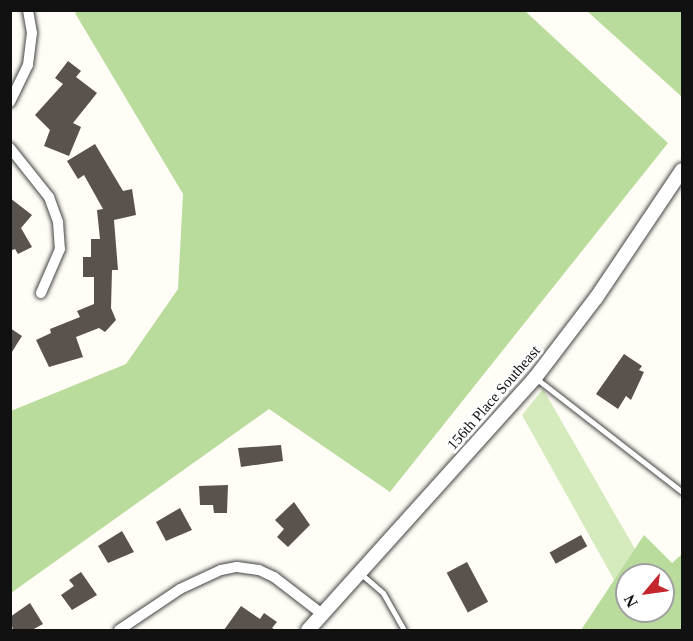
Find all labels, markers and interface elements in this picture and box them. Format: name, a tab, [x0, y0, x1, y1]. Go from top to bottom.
street label: 156th Place Southeast	[444, 342, 544, 454]
north arrow	[615, 563, 675, 623]
text: N	[620, 592, 641, 610]

